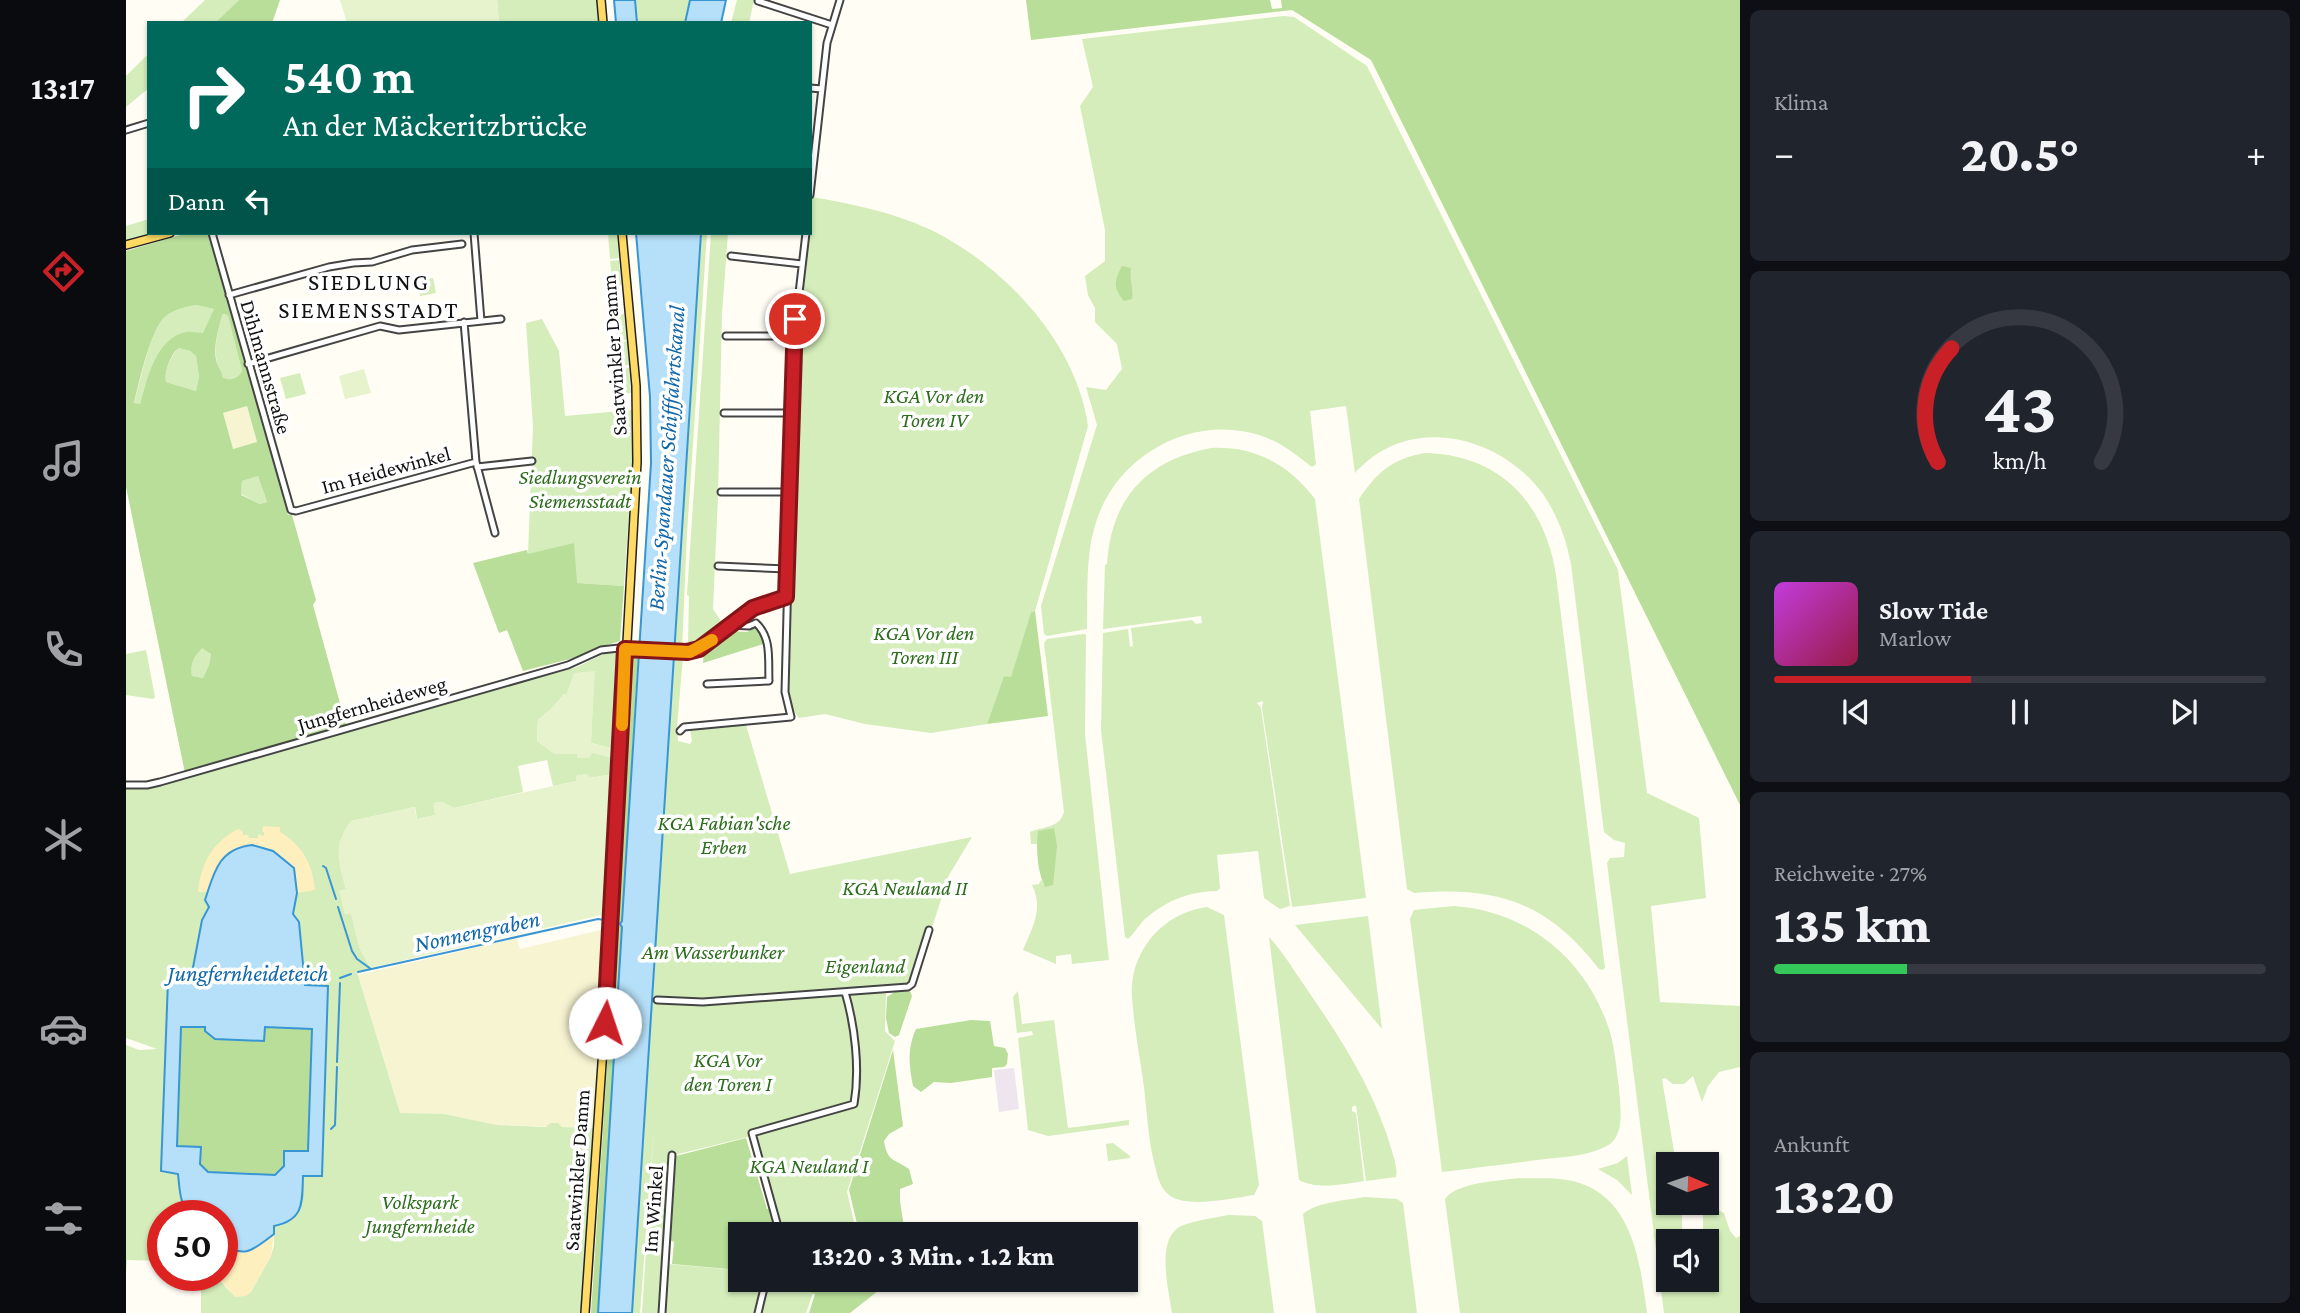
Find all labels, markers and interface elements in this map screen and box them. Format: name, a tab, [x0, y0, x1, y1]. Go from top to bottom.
icon: right	[168, 49, 259, 140]
text: 540 m	[283, 49, 414, 104]
text: 13:17	[31, 70, 95, 106]
text: Klima	[1774, 89, 1828, 115]
text: An der Mäckeritzbrücke	[283, 107, 587, 143]
text: 20.5°	[1960, 124, 2080, 182]
text: −	[1774, 132, 1794, 174]
text: +	[2246, 132, 2266, 174]
icon: left	[239, 182, 277, 220]
text: Dann	[168, 187, 225, 216]
icon: directions	[39, 247, 88, 296]
district label: SIEDLUNG SIEMENSSTADT	[278, 268, 460, 323]
street label: Saatwinkler Damm	[596, 273, 632, 437]
pin	[765, 289, 825, 349]
street label: Dihlmannstraße	[235, 297, 297, 437]
icon: arrive	[776, 300, 814, 338]
water label: Berlin-Spandauer Schifffahrtskanal	[642, 304, 690, 611]
text: 43	[1983, 367, 2057, 448]
park label: KGA Vor den Toren IV	[884, 384, 984, 432]
icon: music	[39, 436, 88, 485]
street label: Im Heidewinkel	[319, 441, 453, 499]
text: km/h	[1993, 447, 2047, 474]
park label: Siedlungsverein Siemensstadt	[518, 465, 642, 513]
text: Slow Tide	[1879, 596, 1988, 625]
park label: KGA Vor den Toren III	[874, 621, 974, 669]
icon: phone	[39, 625, 88, 674]
text: Marlow	[1879, 625, 1951, 651]
street label: Jungfernheideweg	[293, 671, 449, 737]
icon: previous	[1837, 693, 1875, 731]
icon: pause	[2001, 693, 2039, 731]
icon: next	[2165, 693, 2203, 731]
park label: KGA Fabian'sche Erben	[658, 811, 790, 859]
icon: climate	[39, 815, 88, 864]
text: Reichweite · 27%	[1774, 860, 1927, 886]
park label: KGA Neuland II	[842, 876, 968, 900]
text: 135 km	[1774, 895, 1930, 953]
water label: Nonnengraben	[412, 905, 542, 957]
park label: Am Wasserbunker	[641, 940, 785, 964]
park label: Eigenland	[825, 954, 906, 978]
water label: Jungfernheideteich	[164, 960, 328, 986]
position arrow	[568, 986, 642, 1060]
icon: car	[39, 1004, 88, 1053]
park label: KGA Vor den Toren I	[684, 1048, 773, 1096]
street label: Saatwinkler Damm	[559, 1088, 595, 1252]
text: Ankunft	[1774, 1131, 1849, 1157]
north arrow	[1656, 1152, 1718, 1214]
map controls	[1656, 1152, 1719, 1292]
park label: KGA Neuland I	[750, 1154, 869, 1178]
street label: Im Winkel	[638, 1165, 668, 1253]
text: 13:20	[1774, 1166, 1895, 1224]
park label: Volkspark Jungfernheide	[361, 1190, 475, 1238]
icon: filters	[39, 1194, 88, 1243]
speed limit sign: 50	[147, 1200, 238, 1291]
button: sound	[1656, 1229, 1719, 1292]
text: 13:20 · 3 Min. · 1.2 km	[812, 1242, 1054, 1271]

